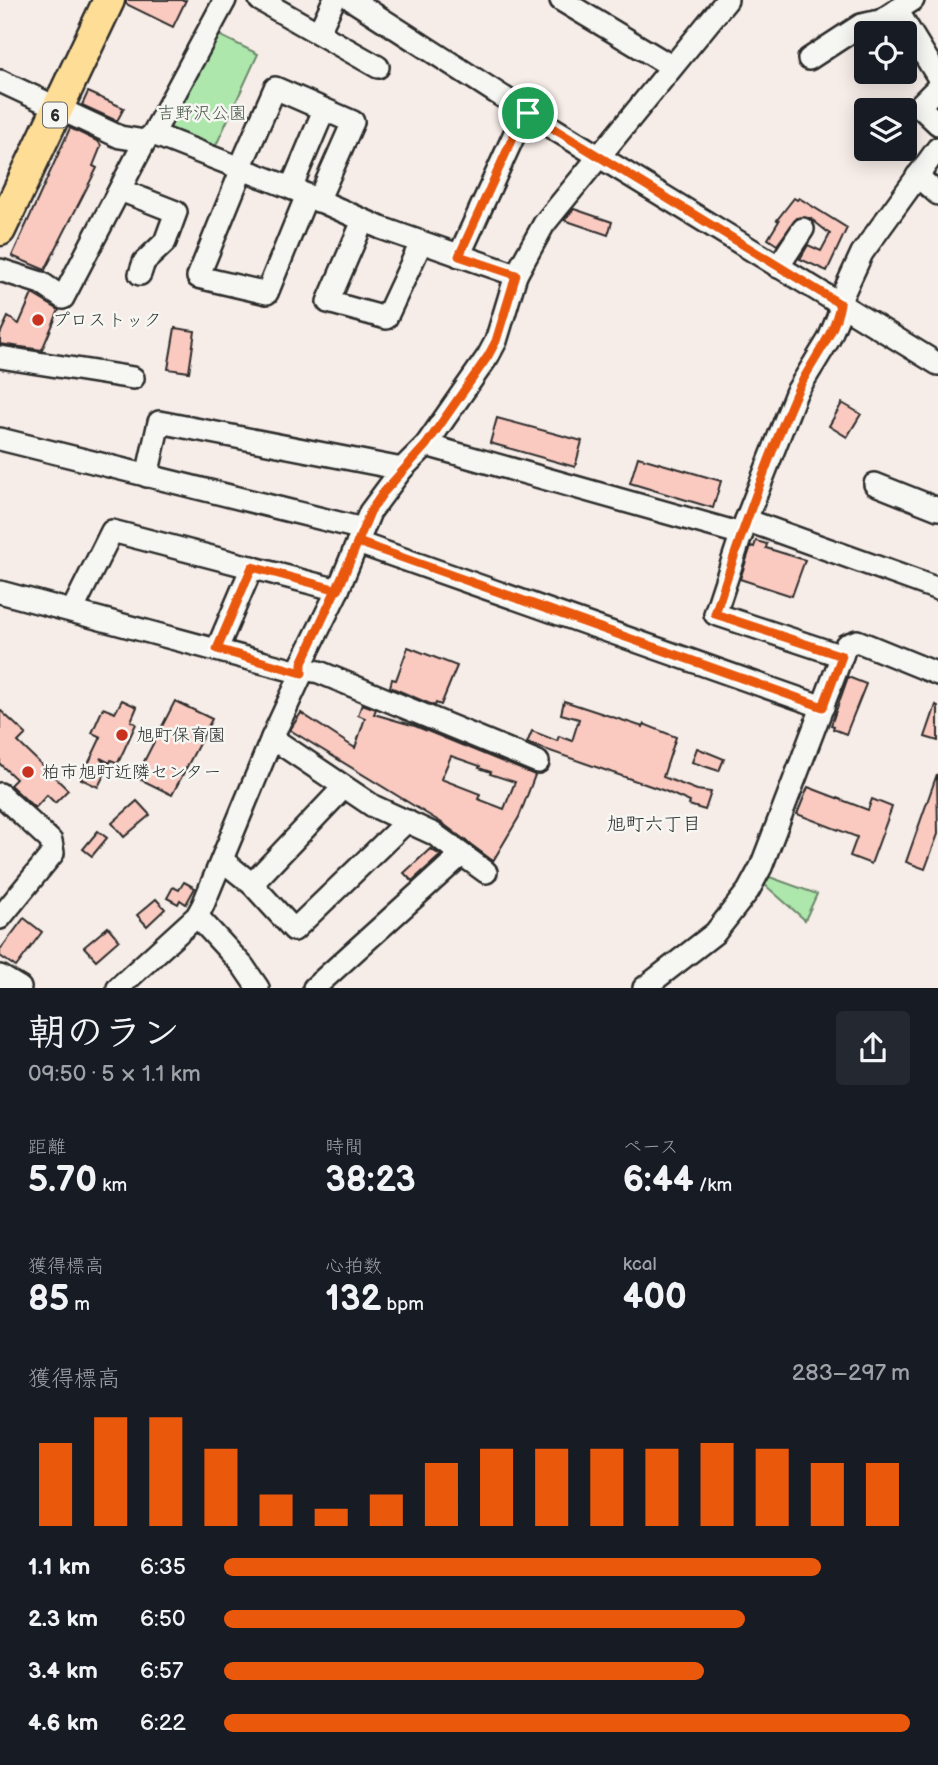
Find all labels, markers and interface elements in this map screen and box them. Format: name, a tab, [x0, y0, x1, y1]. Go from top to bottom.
map controls	[854, 21, 917, 161]
button: locate	[854, 21, 917, 84]
pin	[498, 83, 558, 143]
icon: arrive	[509, 94, 547, 132]
button: layers	[854, 98, 917, 161]
road number: 6	[43, 102, 67, 127]
park label: 吉野沢公園	[157, 103, 247, 124]
place label: プロストック	[52, 310, 161, 331]
marker: プロストック	[30, 312, 46, 328]
place label: 旭町保育園	[136, 725, 226, 746]
marker: 旭町保育園	[114, 727, 130, 743]
place label: 柏市旭町近隣センター	[42, 762, 221, 783]
marker: 柏市旭町近隣センター	[20, 764, 36, 780]
district label: 旭町六丁目	[606, 813, 702, 836]
text: 朝のラン	[28, 1011, 180, 1056]
button: share	[836, 1011, 910, 1085]
text: 09:50 · 5 × 1.1 km	[28, 1060, 201, 1088]
text: 距離	[28, 1136, 66, 1159]
text: 時間	[325, 1136, 363, 1159]
text: ペース	[623, 1136, 679, 1159]
text: 5.70	[28, 1159, 97, 1202]
text: 38:23	[325, 1159, 416, 1202]
text: 6:44	[623, 1159, 694, 1202]
text: km	[97, 1174, 127, 1197]
text: /km	[694, 1174, 732, 1197]
text: kcal	[623, 1253, 657, 1276]
text: 獲得標高	[28, 1255, 104, 1278]
text: 心拍数	[325, 1255, 382, 1278]
text: 400	[623, 1276, 687, 1319]
text: 85	[28, 1278, 69, 1321]
text: 132	[325, 1278, 381, 1321]
text: m	[69, 1293, 90, 1316]
text: bpm	[381, 1293, 424, 1316]
text: 283–297 m	[792, 1359, 910, 1387]
text: 獲得標高	[28, 1365, 120, 1393]
text: 1.1 km	[28, 1553, 90, 1581]
text: 6:35	[140, 1553, 186, 1581]
text: 2.3 km	[28, 1605, 98, 1633]
text: 6:50	[140, 1605, 185, 1633]
text: 3.4 km	[28, 1657, 98, 1685]
text: 6:57	[140, 1657, 183, 1685]
text: 4.6 km	[28, 1709, 98, 1737]
text: 6:22	[140, 1709, 186, 1737]

